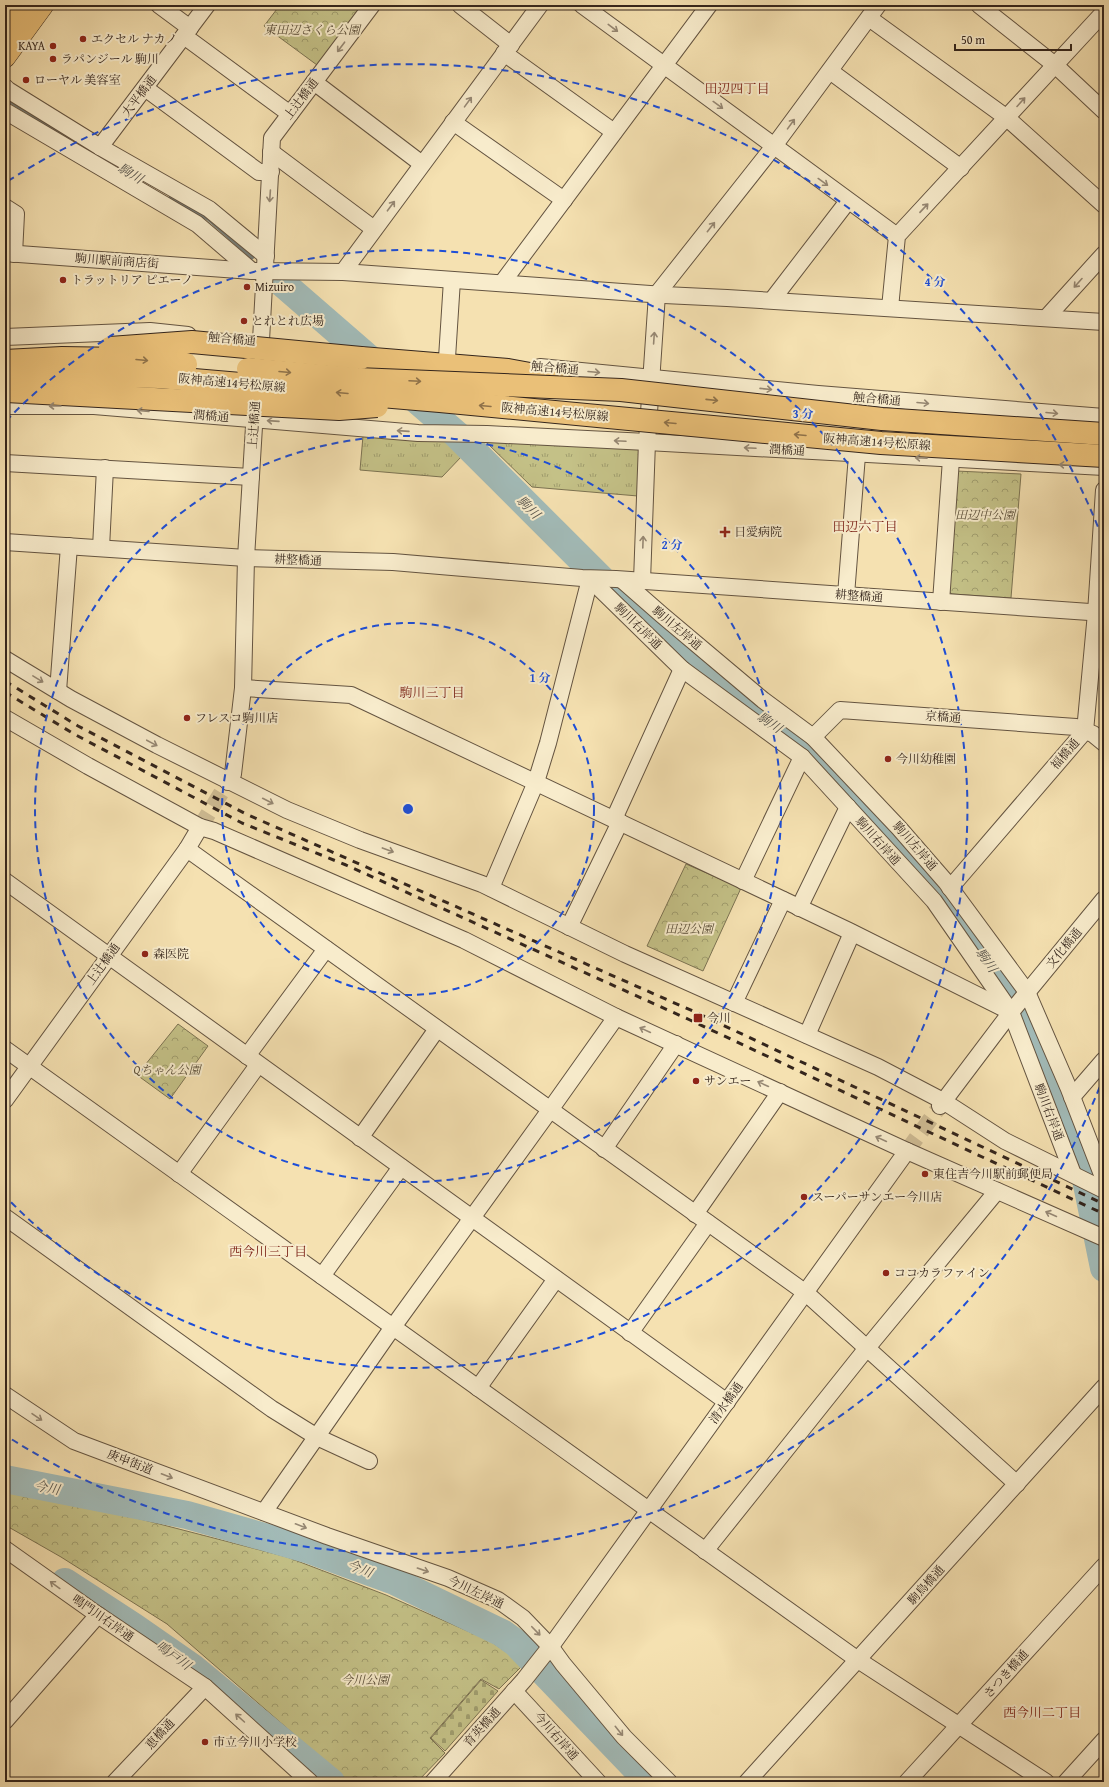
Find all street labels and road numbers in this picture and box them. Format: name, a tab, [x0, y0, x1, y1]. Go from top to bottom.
street label: 大平橋通	[117, 71, 160, 120]
street label: 上辻橋通	[279, 74, 322, 123]
street label: 駒川駅前商店街	[75, 249, 161, 272]
street label: 触合橋通	[207, 328, 257, 349]
street label: 触合橋通	[530, 357, 580, 378]
street label: 阪神高速14号松原線	[178, 369, 286, 396]
street label: 触合橋通	[852, 388, 902, 409]
street label: 阪神高速14号松原線	[501, 398, 609, 425]
street label: 上辻橋通	[243, 400, 264, 450]
street label: 潤橋通	[192, 405, 230, 426]
street label: 阪神高速14号松原線	[823, 429, 931, 454]
street label: 潤橋通	[769, 440, 805, 459]
street label: 耕整橋通	[274, 550, 322, 569]
street label: 耕整橋通	[834, 585, 884, 606]
street label: 駒川右岸通	[611, 599, 666, 653]
street label: 駒川左岸通	[649, 602, 706, 653]
street label: 京橋通	[924, 707, 962, 726]
street label: 福橋通	[1046, 735, 1083, 773]
street label: 駒川右岸通	[852, 813, 905, 869]
street label: 駒川左岸通	[889, 817, 941, 874]
street label: 文化橋通	[1042, 924, 1086, 972]
street label: 上辻橋通	[82, 939, 124, 988]
street label: 駒川右岸通	[1031, 1081, 1068, 1143]
street label: 清水橋通	[705, 1378, 747, 1427]
street label: 庚申街道	[105, 1445, 156, 1478]
street label: 駒鳥橋通	[903, 1561, 948, 1608]
street label: 今川左岸通	[445, 1571, 507, 1612]
street label: 鳴門川右岸通	[69, 1590, 138, 1645]
street label: さつき橋通	[979, 1646, 1032, 1702]
street label: 育英橋通	[459, 1703, 504, 1750]
street label: 今川右岸通	[530, 1708, 583, 1764]
street label: 恵橋通	[141, 1715, 178, 1753]

